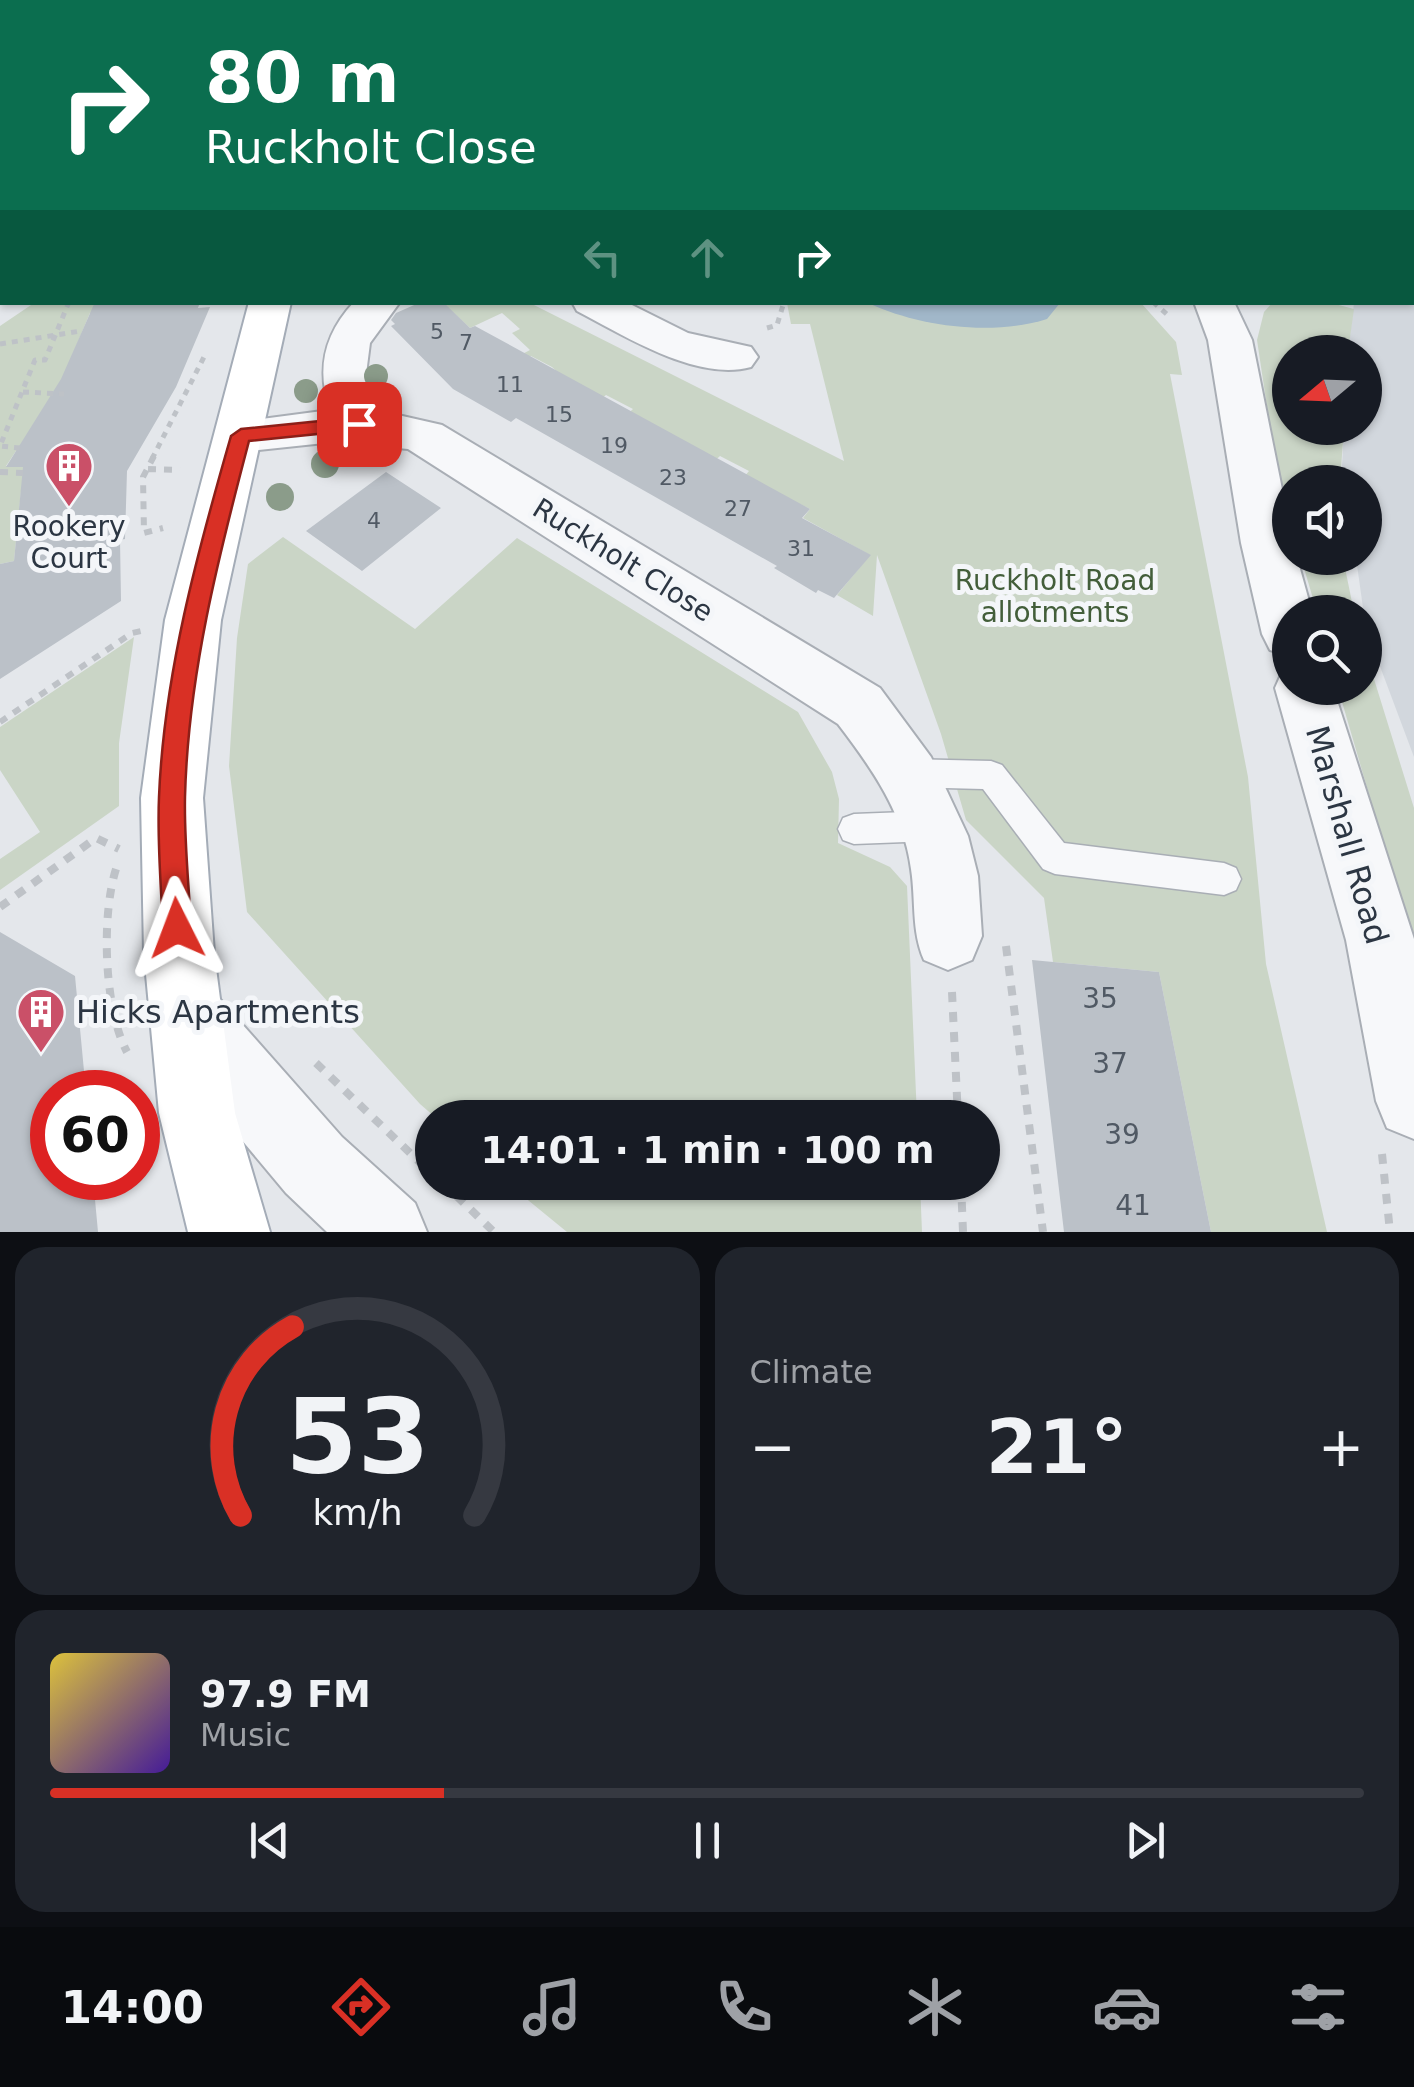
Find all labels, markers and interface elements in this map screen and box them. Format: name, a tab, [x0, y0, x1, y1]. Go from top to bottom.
text: 80 m	[205, 37, 400, 119]
icon: right	[40, 40, 170, 170]
text: Ruckholt Close	[205, 121, 537, 174]
icon: left	[575, 230, 630, 285]
icon: ahead	[680, 230, 735, 285]
icon: right	[785, 230, 840, 285]
house number: 5	[430, 319, 444, 344]
house number: 7	[459, 330, 473, 355]
north arrow	[1272, 335, 1382, 445]
map controls	[1272, 335, 1382, 705]
house number: 11	[496, 372, 524, 397]
pin	[317, 382, 402, 467]
icon: arrive	[332, 397, 387, 452]
house number: 15	[545, 402, 573, 427]
house number: 19	[600, 433, 628, 458]
building icon: Rookery Court	[43, 440, 95, 508]
house number: 23	[659, 465, 687, 490]
button: sound	[1272, 465, 1382, 575]
street label: Ruckholt Close	[527, 491, 719, 629]
house number: 27	[724, 496, 752, 521]
house number: 4	[367, 508, 381, 533]
place label: Rookery Court	[13, 510, 125, 575]
house number: 31	[787, 536, 815, 561]
park label: Ruckholt Road allotments	[955, 564, 1155, 629]
button: search	[1272, 595, 1382, 705]
street label: Marshall Road	[1298, 722, 1396, 948]
position arrow	[125, 876, 229, 980]
house number: 35	[1082, 982, 1118, 1015]
building icon: Hicks Apartments	[15, 986, 67, 1054]
place label: Hicks Apartments	[76, 993, 360, 1031]
house number: 37	[1092, 1047, 1128, 1080]
speed limit sign: 60	[30, 1070, 160, 1200]
house number: 39	[1104, 1118, 1140, 1151]
text: 14:01 · 1 min · 100 m	[480, 1128, 935, 1172]
house number: 41	[1115, 1189, 1151, 1222]
text: Climate	[750, 1353, 873, 1391]
text: 53	[285, 1376, 430, 1498]
text: 21°	[986, 1403, 1128, 1491]
text: −	[750, 1415, 796, 1479]
text: +	[1318, 1415, 1364, 1479]
text: km/h	[312, 1492, 402, 1533]
text: 97.9 FM	[200, 1672, 371, 1716]
text: Music	[200, 1716, 291, 1754]
icon: previous	[242, 1813, 297, 1868]
icon: pause	[680, 1813, 735, 1868]
icon: next	[1118, 1813, 1173, 1868]
icon: directions	[326, 1972, 396, 2042]
icon: music	[517, 1972, 587, 2042]
icon: phone	[709, 1972, 779, 2042]
icon: climate	[900, 1972, 970, 2042]
icon: car	[1092, 1972, 1162, 2042]
icon: filters	[1283, 1972, 1353, 2042]
text: 14:00	[61, 1981, 204, 2034]

